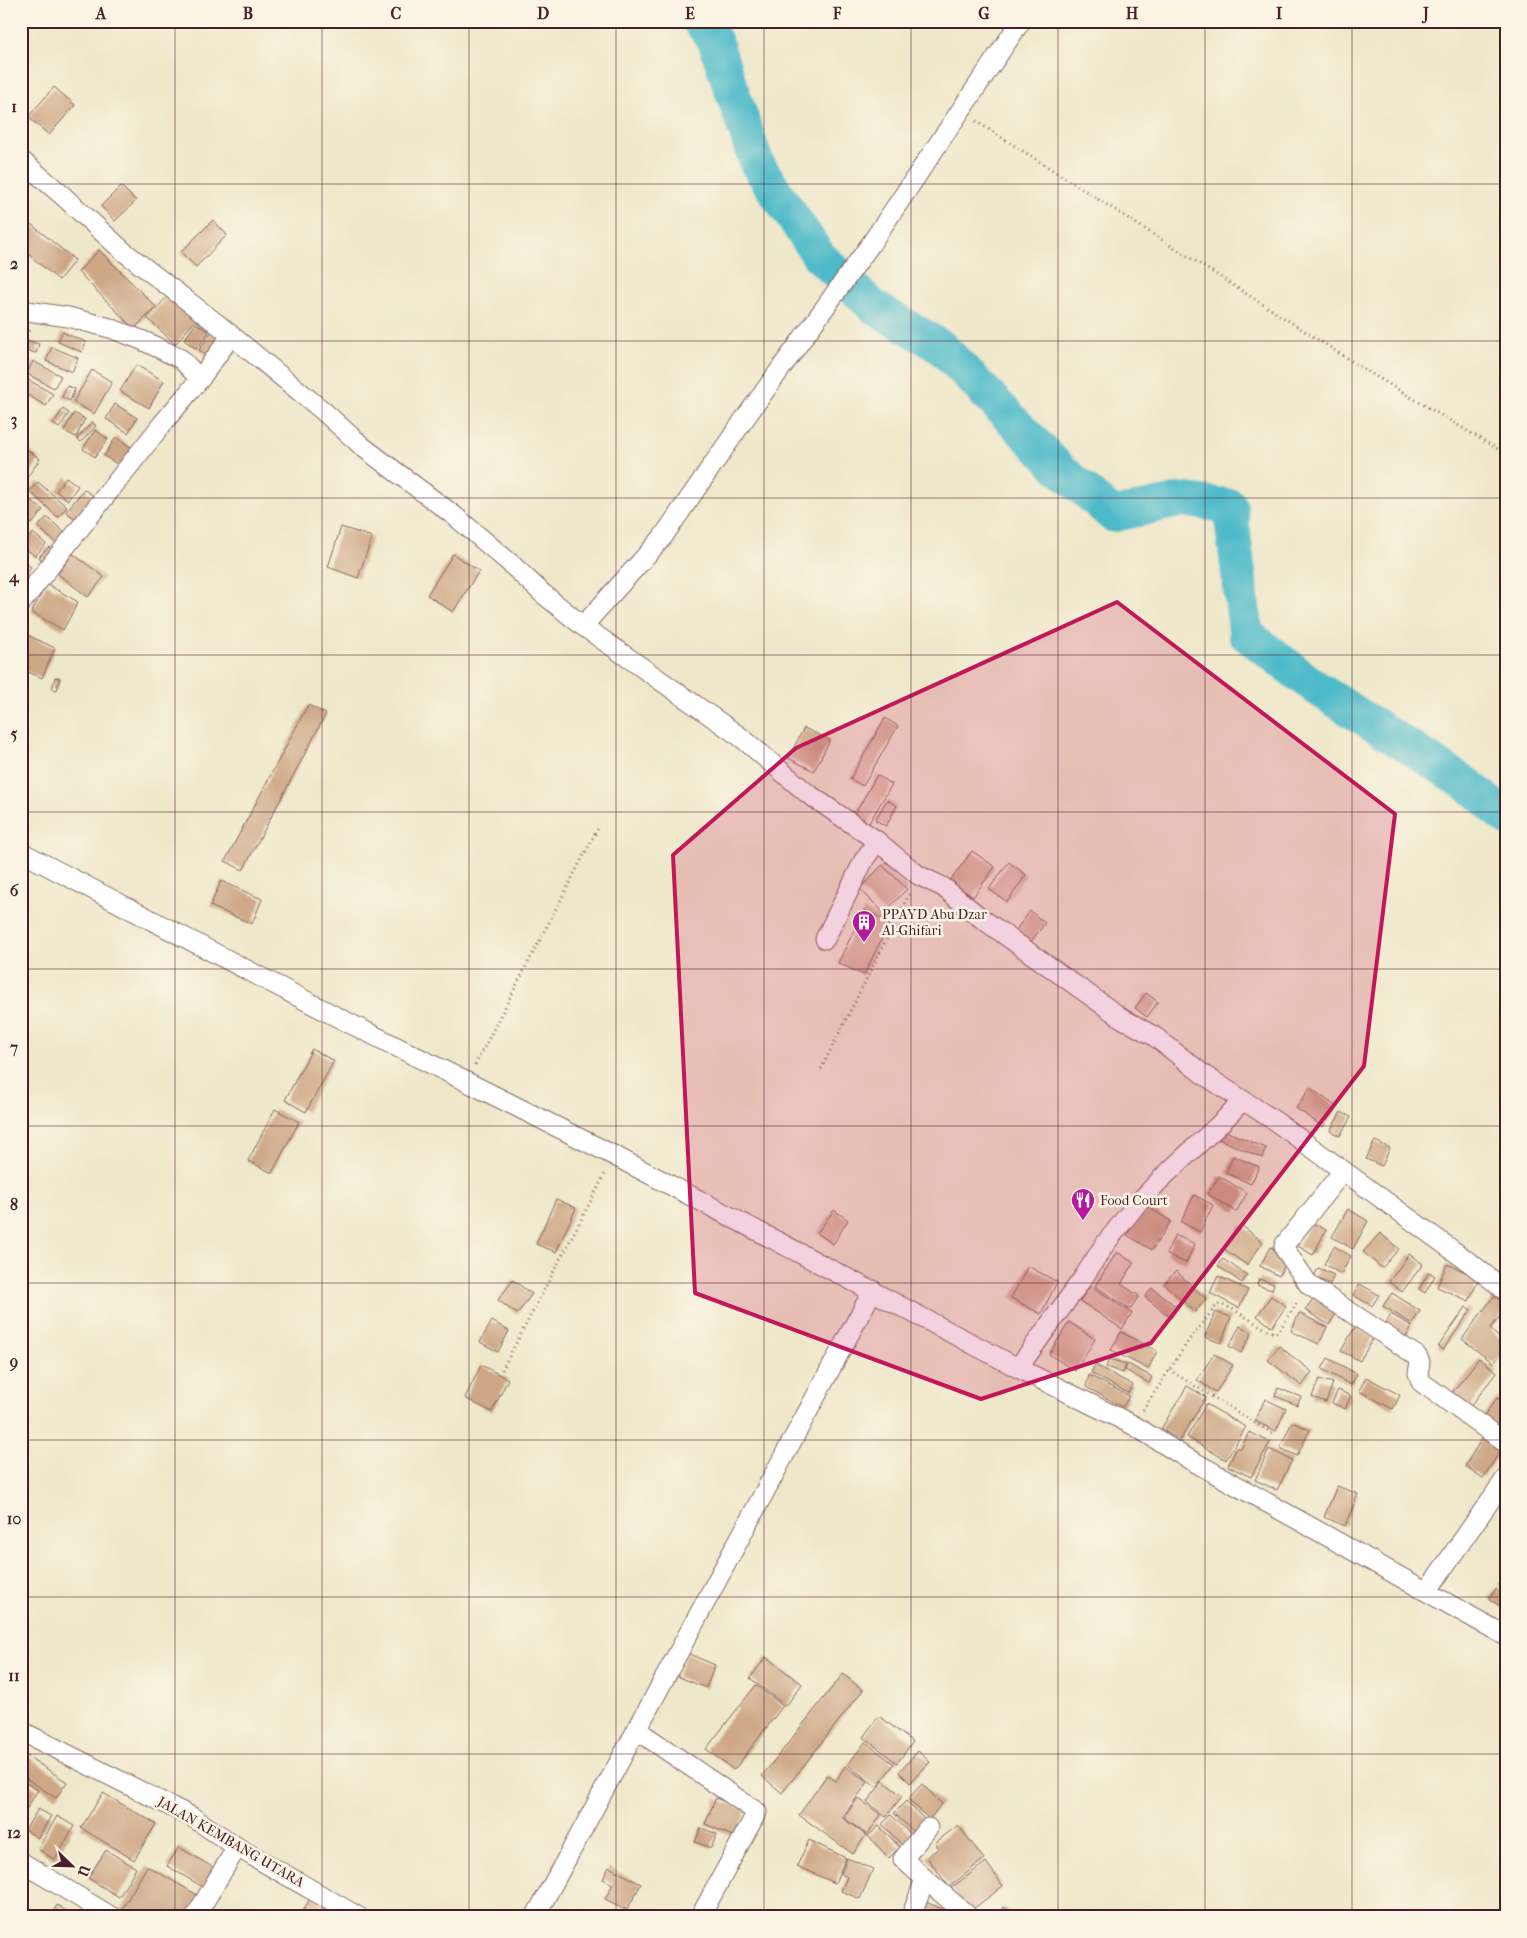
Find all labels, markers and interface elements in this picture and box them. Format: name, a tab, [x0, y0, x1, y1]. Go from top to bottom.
text: A	[95, 4, 107, 23]
text: B	[243, 4, 253, 23]
text: C	[391, 4, 402, 23]
text: D	[537, 4, 549, 23]
text: E	[685, 4, 695, 23]
text: F	[832, 4, 842, 23]
text: G	[978, 4, 990, 23]
text: H	[1126, 4, 1139, 23]
text: I	[1276, 4, 1283, 23]
text: J	[1421, 4, 1429, 24]
text: 1	[11, 97, 17, 116]
text: 2	[10, 254, 18, 273]
text: 3	[11, 410, 17, 430]
text: 4	[8, 567, 20, 587]
text: 5	[11, 724, 18, 743]
text: 6	[10, 881, 19, 900]
place label: PPAYD Abu Dzar Al-Ghifari	[881, 906, 987, 939]
building icon: PPAYD Abu Dzar Al-Ghifari	[851, 909, 877, 943]
text: 7	[9, 1038, 18, 1057]
restaurant icon: Food Court	[1070, 1187, 1096, 1221]
place label: Food Court	[1100, 1192, 1168, 1209]
text: 8	[10, 1195, 18, 1214]
text: 9	[9, 1352, 18, 1372]
text: 10	[7, 1509, 21, 1528]
text: 11	[8, 1666, 20, 1685]
street label: JALAN KEMBANG UTARA	[154, 1792, 308, 1892]
text: 12	[7, 1823, 21, 1842]
north arrow	[48, 1840, 98, 1890]
text: U	[74, 1862, 94, 1879]

